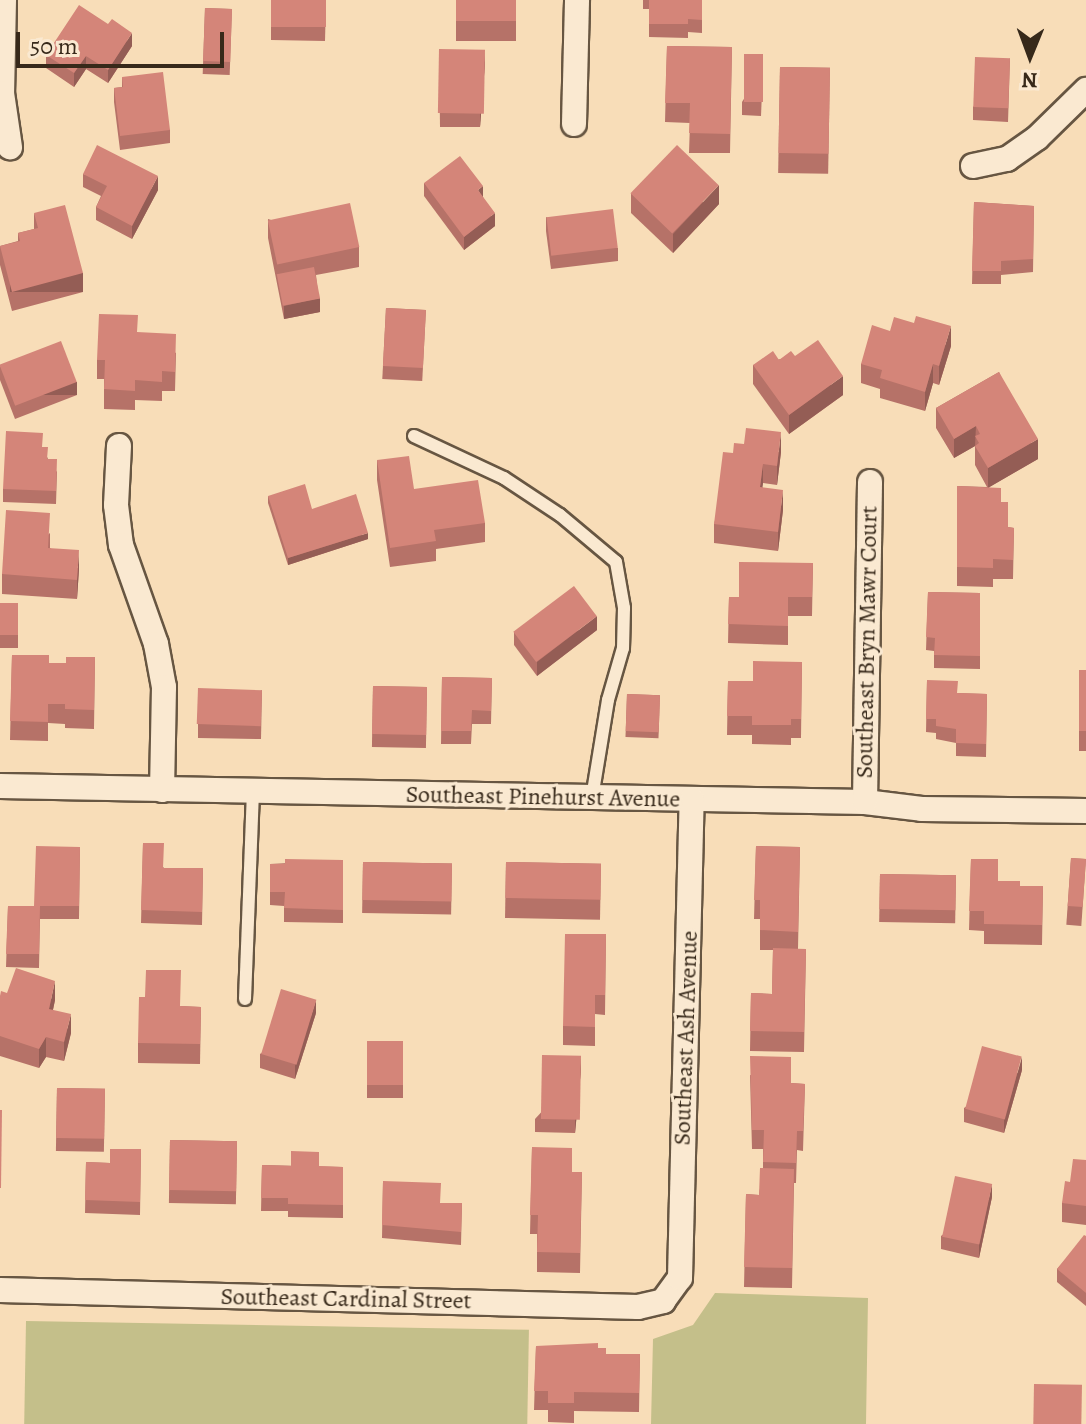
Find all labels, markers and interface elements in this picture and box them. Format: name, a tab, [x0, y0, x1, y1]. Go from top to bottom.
scale bar	[20, 16, 228, 66]
north arrow	[990, 16, 1070, 96]
text: 50 m	[30, 30, 78, 62]
text: N	[1021, 65, 1038, 95]
street label: Southeast Bryn Mawr Court	[850, 505, 884, 779]
street label: Southeast Pinehurst Avenue	[405, 780, 681, 814]
street label: Southeast Ash Avenue	[668, 930, 704, 1146]
street label: Southeast Cardinal Street	[220, 1282, 472, 1316]

